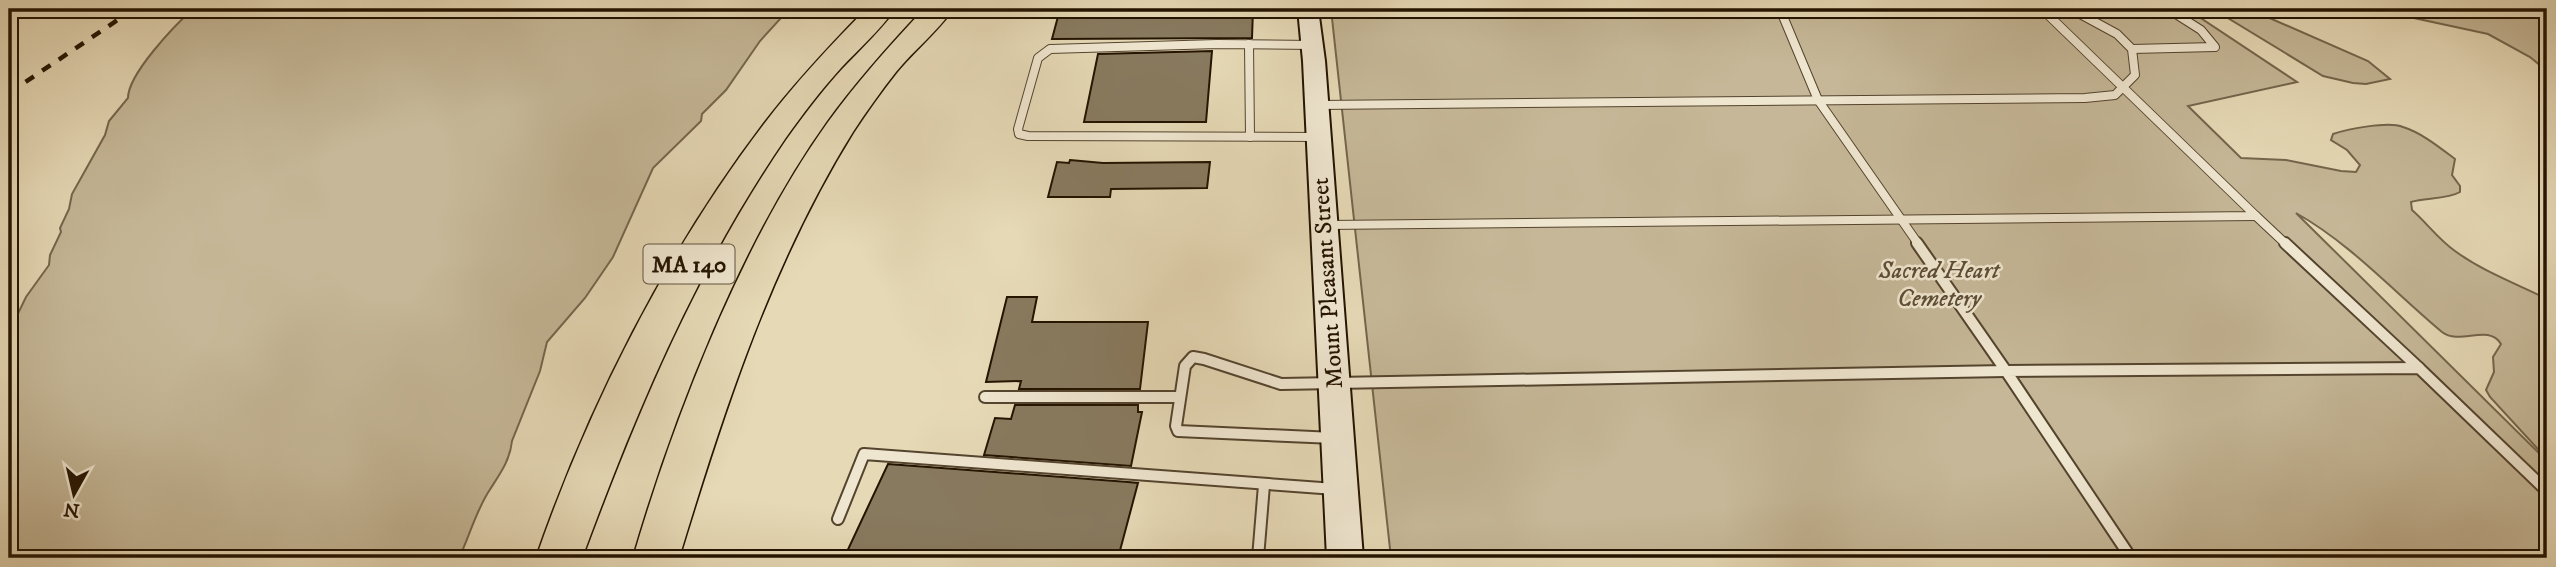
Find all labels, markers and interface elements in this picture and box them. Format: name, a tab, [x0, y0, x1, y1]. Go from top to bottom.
street label: Mount Pleasant Street	[1306, 176, 1350, 389]
road number: MA 140	[644, 244, 734, 284]
park label: Sacred Heart Cemetery	[1878, 256, 2001, 314]
north arrow	[38, 458, 108, 528]
text: N	[62, 497, 81, 522]

